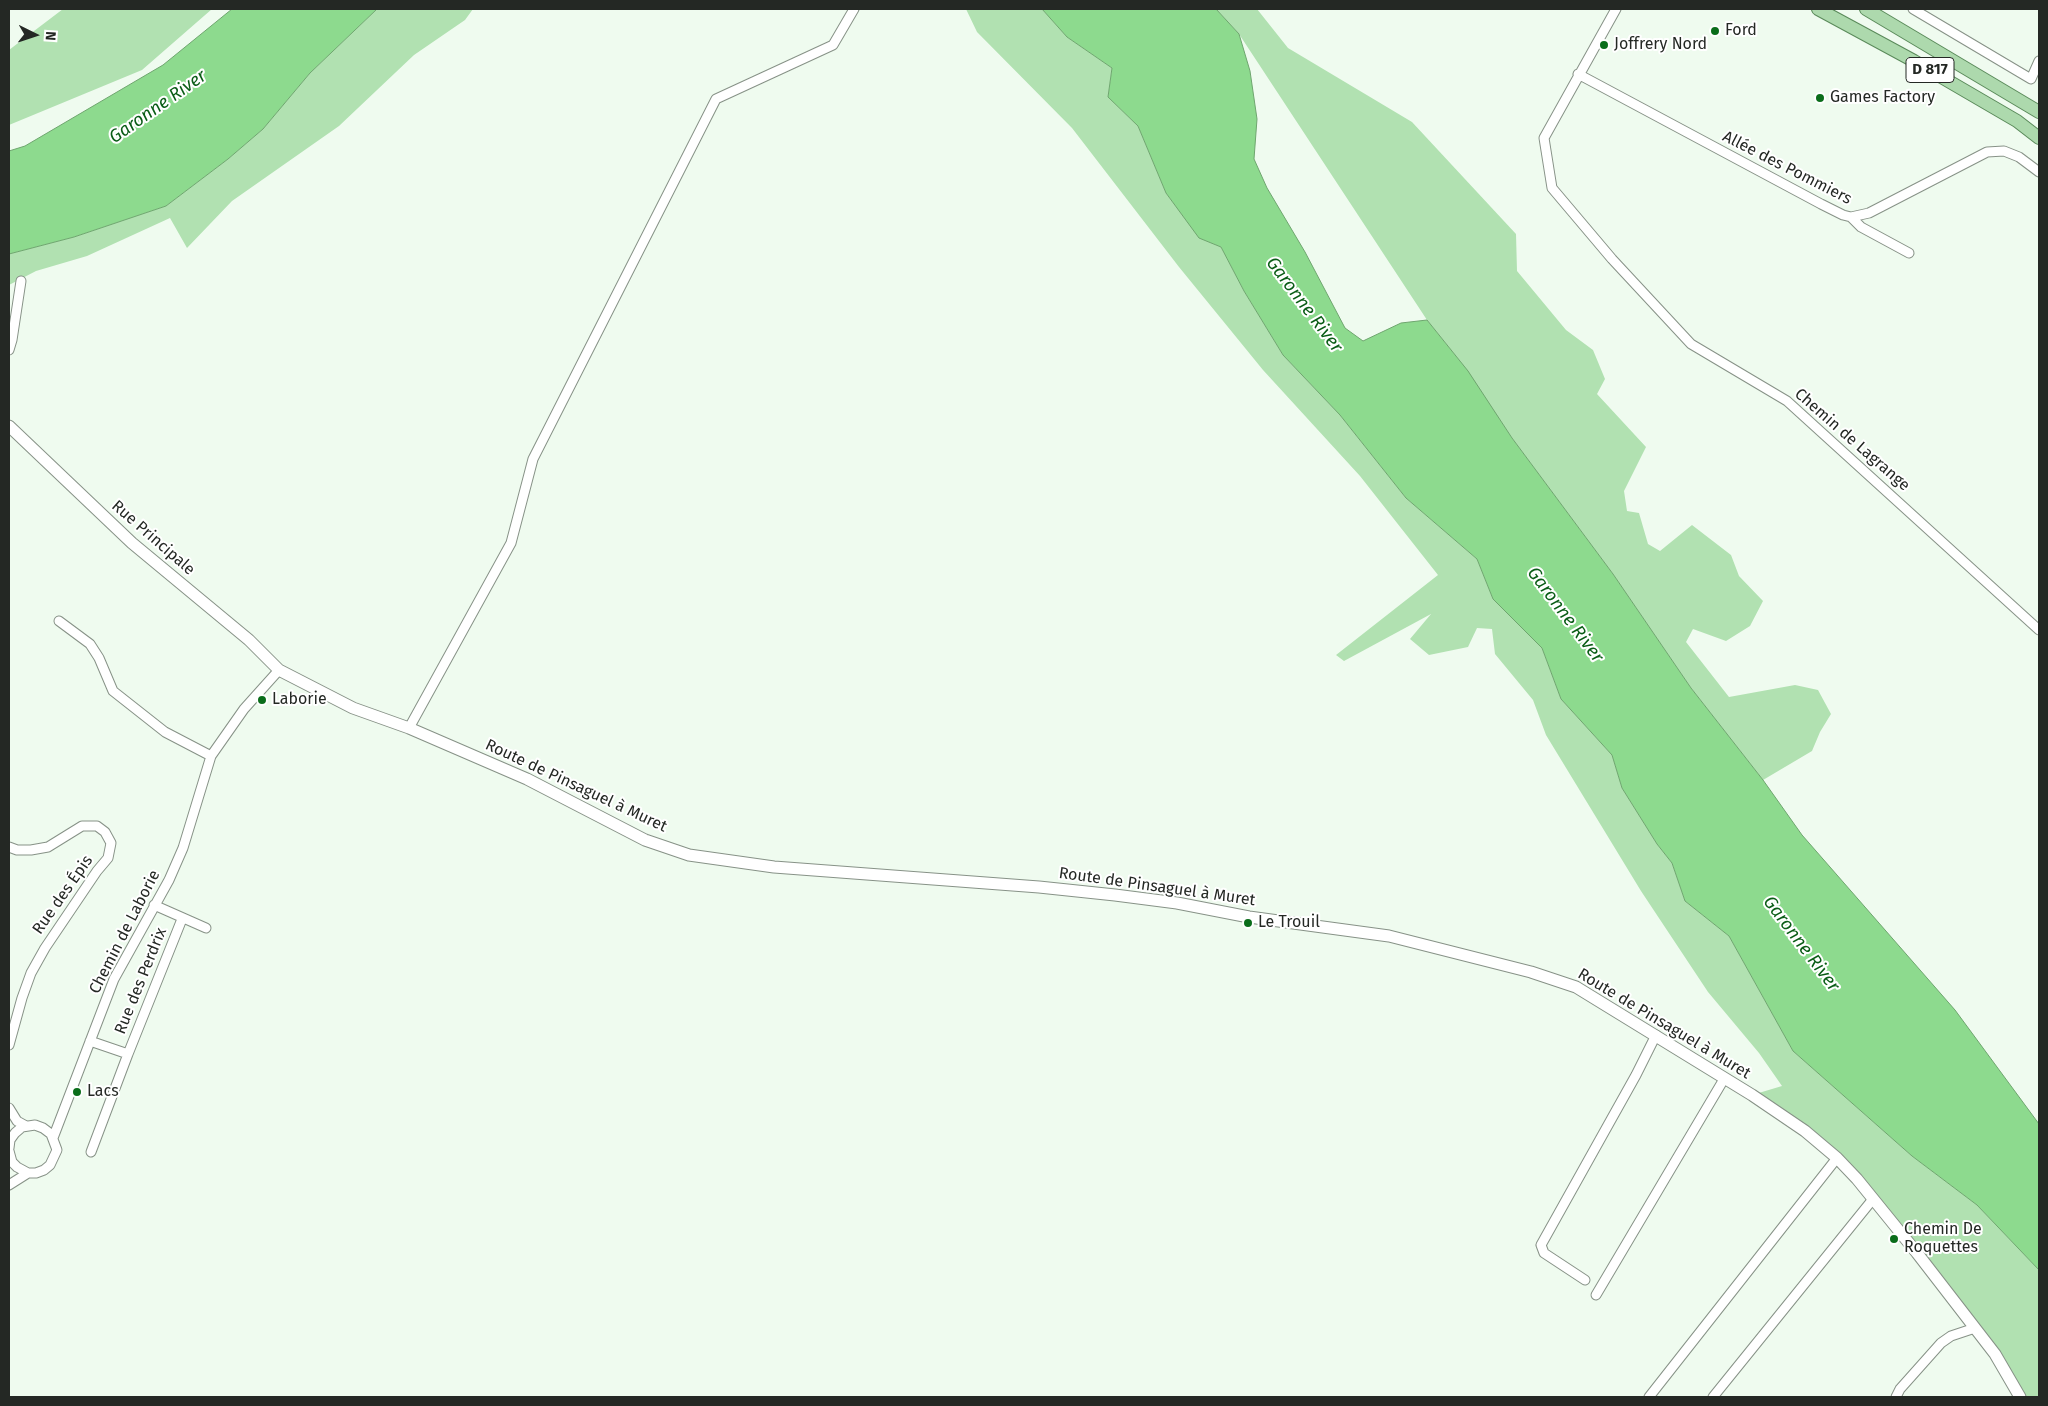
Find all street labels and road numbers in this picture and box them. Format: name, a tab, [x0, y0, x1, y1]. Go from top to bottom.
road number: D 817	[1906, 58, 1954, 82]
street label: Allée des Pommiers	[1719, 127, 1855, 209]
street label: Chemin de Lagrange	[1790, 385, 1914, 495]
street label: Rue Principale	[107, 497, 199, 579]
street label: Route de Pinsaguel à Muret	[482, 735, 670, 837]
street label: Rue des Épis	[29, 852, 97, 938]
street label: Route de Pinsaguel à Muret	[1058, 864, 1256, 910]
street label: Chemin de Laborie	[86, 867, 164, 997]
street label: Rue des Perdrix	[111, 925, 171, 1037]
street label: Route de Pinsaguel à Muret	[1574, 965, 1754, 1083]

